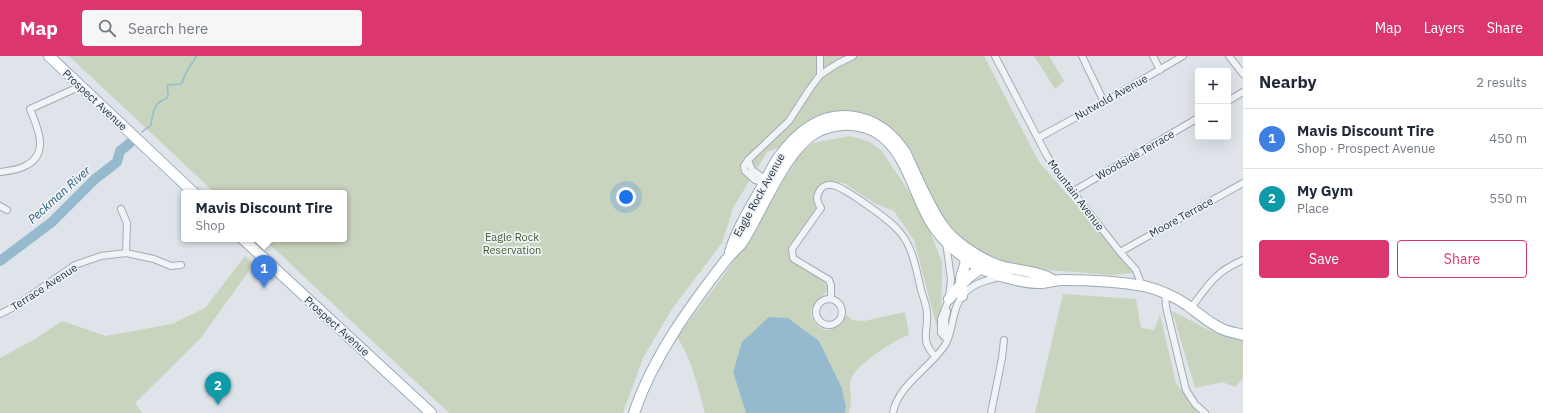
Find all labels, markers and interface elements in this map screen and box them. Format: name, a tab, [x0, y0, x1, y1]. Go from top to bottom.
search box	[82, 10, 362, 46]
text: Map	[20, 16, 58, 40]
icon: search	[96, 17, 118, 39]
text: Search here	[128, 19, 208, 38]
text: Map	[1375, 19, 1402, 37]
text: Layers	[1424, 19, 1465, 37]
text: Share	[1487, 19, 1523, 37]
street label: Prospect Avenue	[60, 67, 130, 133]
map controls	[1195, 68, 1231, 140]
button: +	[1195, 68, 1231, 104]
street label: Nutwold Avenue	[1072, 71, 1150, 123]
text: Nearby	[1259, 71, 1317, 93]
text: 2 results	[1476, 74, 1527, 91]
button: −	[1195, 104, 1231, 140]
text: Mavis Discount Tire	[1297, 121, 1434, 140]
street label: Woodside Terrace	[1093, 127, 1177, 183]
text: 1	[1268, 130, 1276, 147]
text: 450 m	[1489, 130, 1527, 147]
text: Shop · Prospect Avenue	[1297, 140, 1435, 157]
street label: Eagle Rock Avenue	[730, 151, 788, 239]
street label: Mountain Avenue	[1045, 157, 1107, 233]
water label: Peckman River	[24, 162, 93, 227]
text: My Gym	[1297, 181, 1353, 200]
your location	[616, 187, 636, 207]
popup	[181, 190, 347, 242]
text: 2	[1268, 190, 1276, 207]
text: 550 m	[1489, 190, 1527, 207]
street label: Moore Terrace	[1147, 194, 1215, 240]
text: Mavis Discount Tire	[195, 198, 333, 217]
text: Place	[1297, 200, 1329, 217]
text: Shop	[195, 217, 225, 234]
park label: Eagle Rock Reservation	[483, 230, 541, 257]
button: Save	[1259, 240, 1389, 278]
button: Share	[1397, 240, 1527, 278]
pin: 1	[251, 255, 277, 288]
street label: Terrace Avenue	[8, 260, 80, 314]
street label: Prospect Avenue	[301, 293, 373, 359]
pin: 2	[205, 372, 231, 405]

